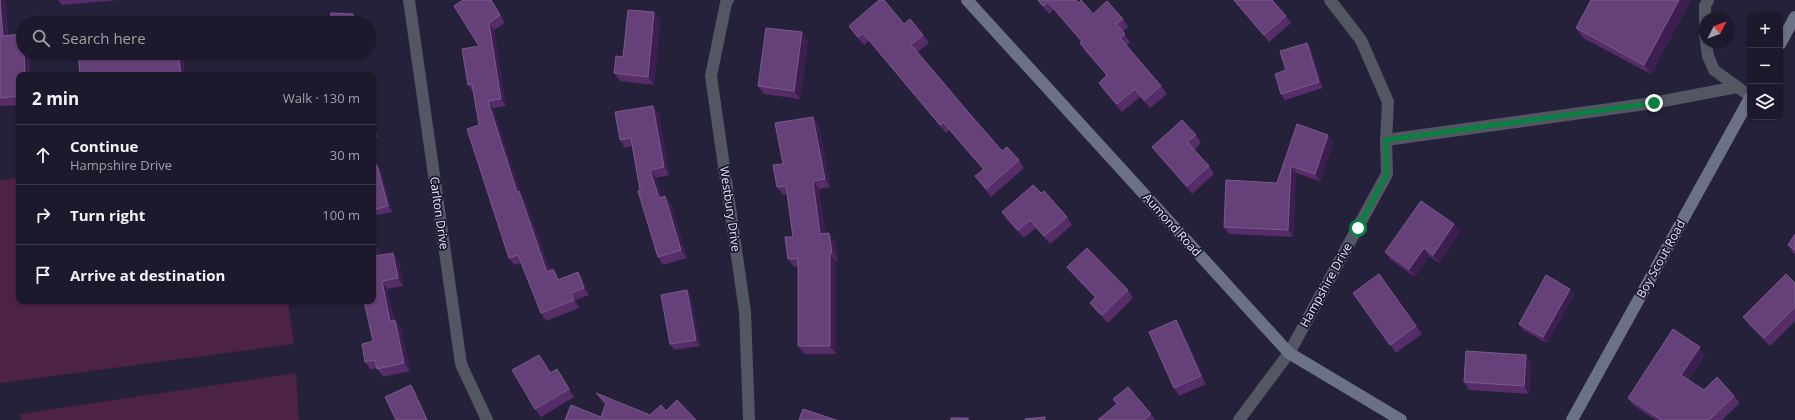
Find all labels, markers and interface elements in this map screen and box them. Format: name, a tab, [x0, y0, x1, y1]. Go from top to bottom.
north arrow	[1699, 12, 1735, 48]
map controls	[1747, 12, 1783, 120]
button: +	[1747, 12, 1783, 48]
search box	[16, 16, 376, 60]
icon: search	[30, 27, 52, 49]
text: Search here	[62, 28, 146, 48]
button: −	[1747, 48, 1783, 84]
button: layers	[1747, 84, 1783, 120]
text: 2 min	[32, 87, 79, 110]
text: Walk · 130 m	[283, 89, 360, 107]
route end	[1645, 94, 1663, 112]
text: Continue	[70, 136, 138, 156]
icon: ahead	[32, 144, 54, 166]
text: 30 m	[330, 146, 360, 164]
text: Hampshire Drive	[70, 156, 172, 174]
street label: Westbury Drive	[716, 165, 745, 253]
street label: Carlton Drive	[426, 175, 453, 251]
street label: Aumond Road	[1139, 189, 1205, 260]
icon: right	[32, 204, 54, 226]
text: Turn right	[70, 205, 145, 225]
text: 100 m	[322, 206, 360, 224]
street label: Boy Scout Road	[1632, 217, 1689, 301]
route start	[1349, 219, 1367, 237]
street label: Hampshire Drive	[1295, 239, 1356, 330]
icon: arrive	[32, 264, 54, 286]
text: Arrive at destination	[70, 265, 225, 285]

